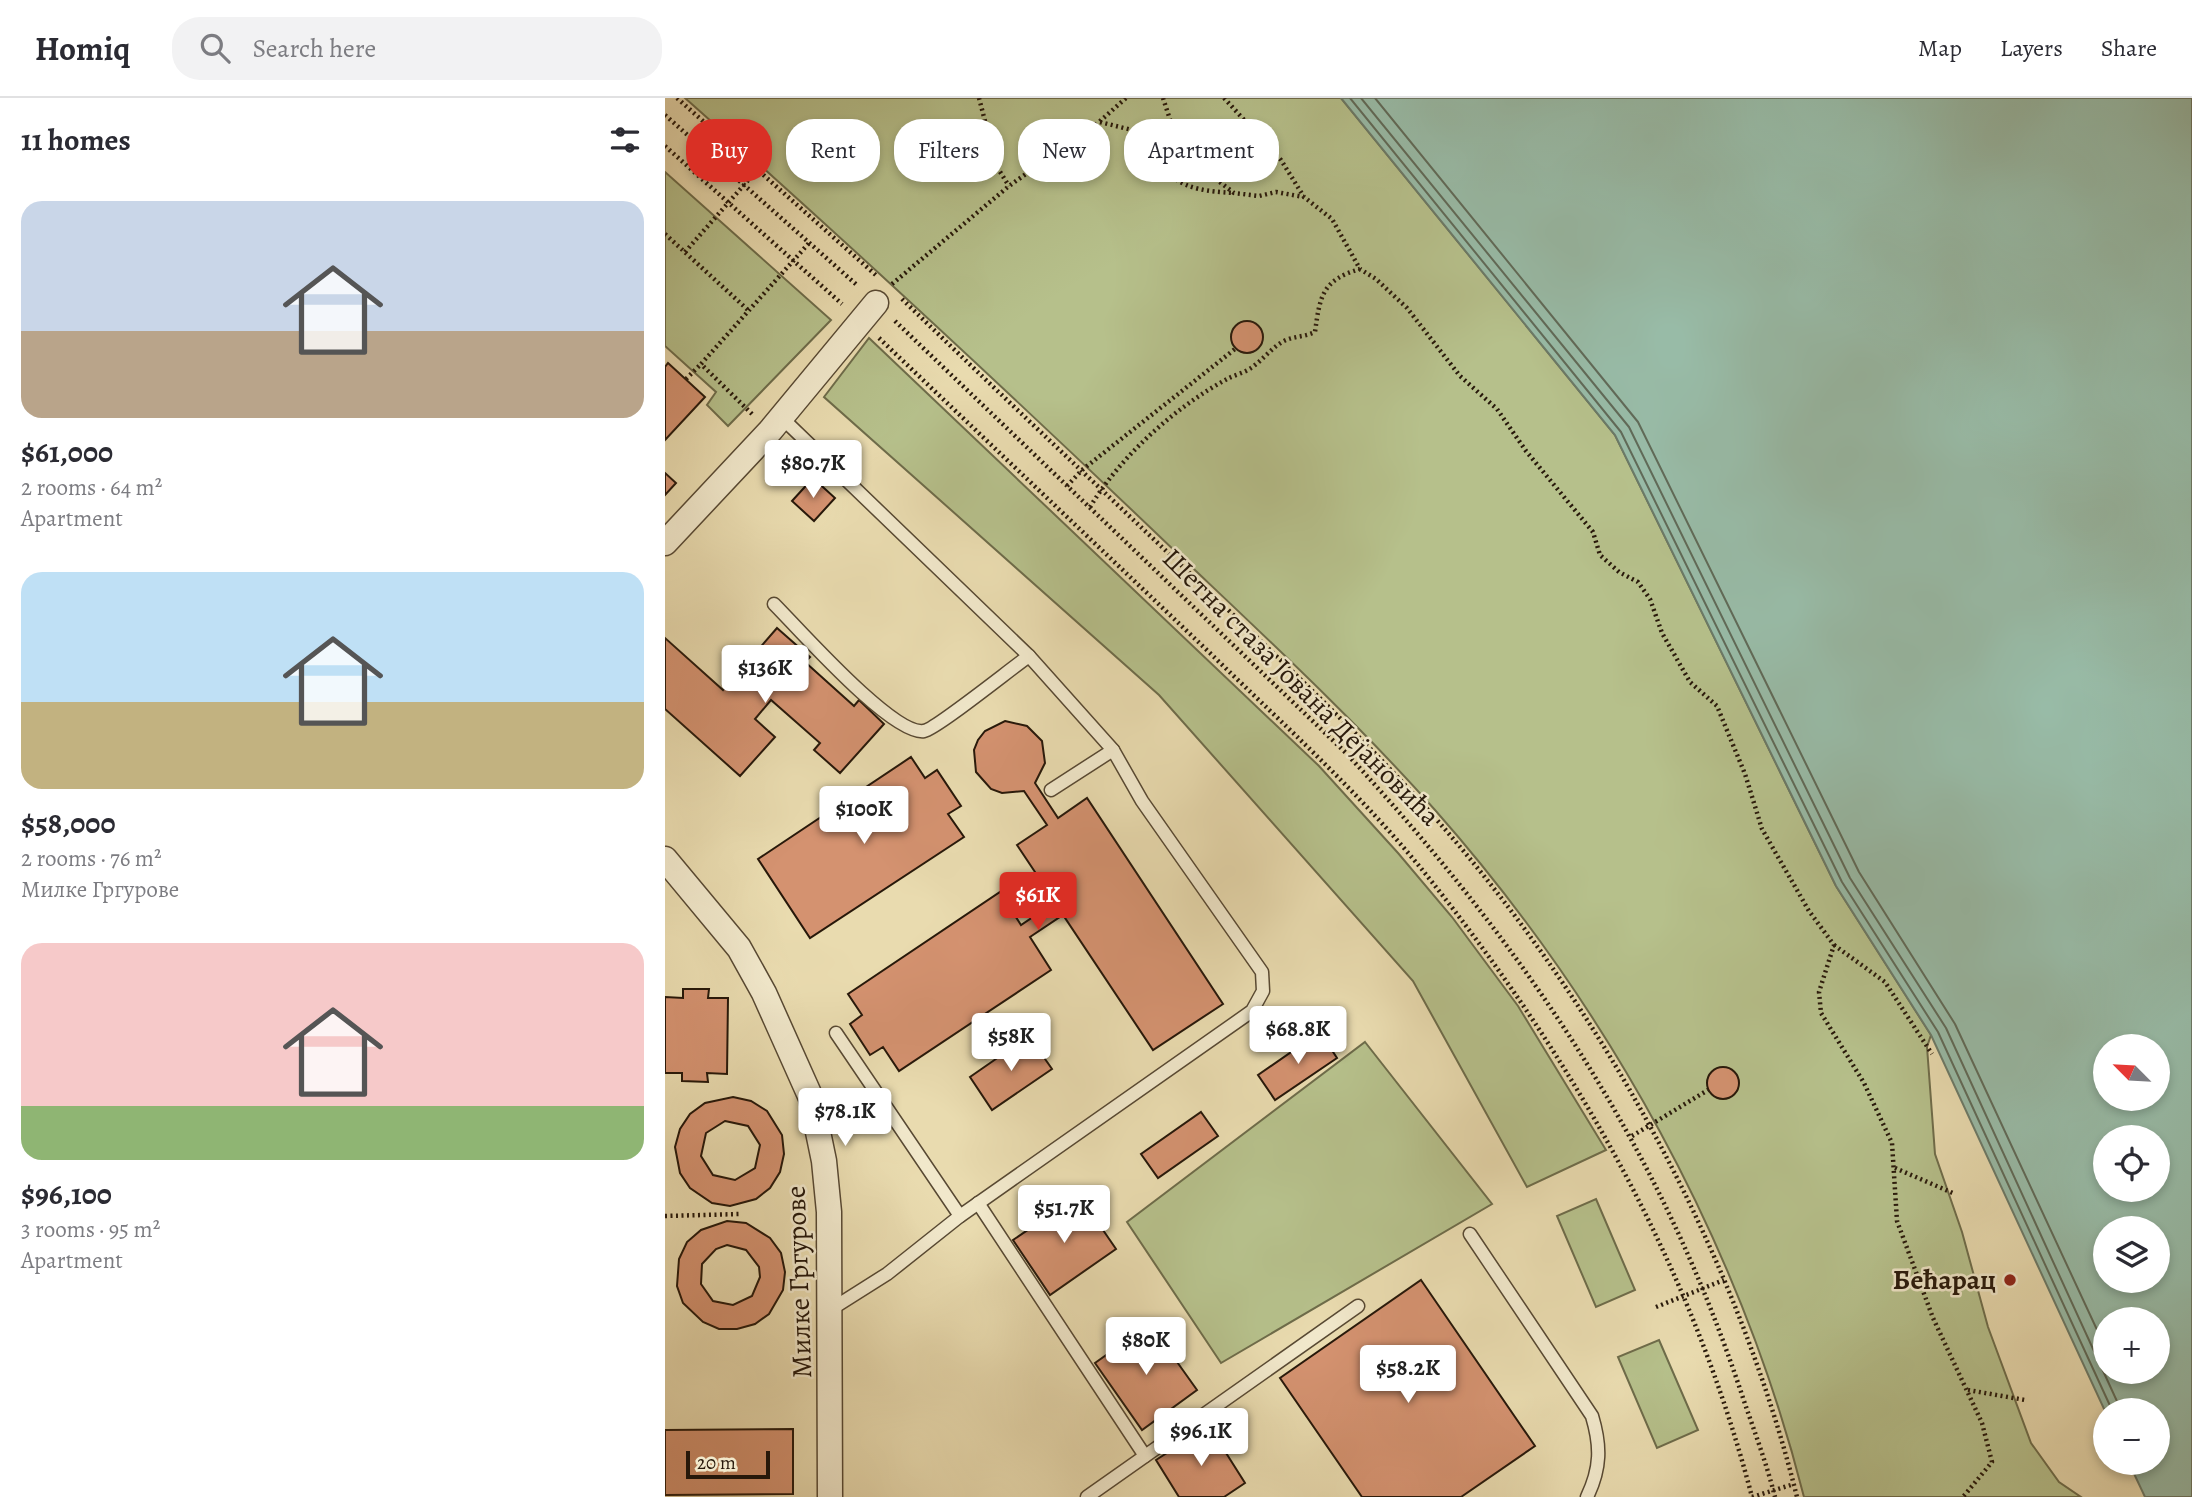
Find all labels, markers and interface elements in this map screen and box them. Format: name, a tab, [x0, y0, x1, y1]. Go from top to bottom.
search box	[172, 17, 662, 80]
text: Homiq	[35, 26, 130, 71]
icon: search	[196, 29, 234, 67]
text: Search here	[252, 31, 376, 66]
text: Map	[1918, 32, 1962, 64]
text: Layers	[2000, 32, 2063, 64]
text: Share	[2101, 32, 2157, 64]
chip: Buy	[686, 119, 772, 182]
chip: Rent	[786, 119, 880, 182]
chip: Filters	[894, 119, 1004, 182]
chip: New	[1018, 119, 1110, 182]
chip: Apartment	[1124, 119, 1279, 182]
text: 11 homes	[21, 120, 131, 160]
icon: filters	[606, 121, 644, 159]
icon: home	[270, 247, 396, 373]
text: $61,000	[21, 432, 113, 472]
pin: $80.7K	[756, 440, 870, 500]
text: $80.7K	[781, 447, 845, 478]
text: 2 rooms · 64 m²	[21, 472, 162, 503]
text: Apartment	[21, 503, 123, 534]
street label: Шетна стаза Јована Дејановића	[1154, 540, 1448, 834]
icon: home	[270, 618, 396, 744]
pin: $136K	[716, 646, 814, 705]
text: $136K	[738, 652, 792, 683]
pin: $100K	[815, 786, 913, 846]
text: $100K	[835, 793, 893, 824]
text: $58,000	[21, 803, 116, 843]
text: 2 rooms · 76 m²	[21, 843, 162, 874]
pin: $61K	[997, 872, 1079, 932]
text: Милке Гргурове	[21, 874, 179, 905]
text: $61K	[1016, 879, 1060, 910]
icon: home	[270, 989, 396, 1115]
pin: $68.8K	[1241, 1006, 1355, 1066]
text: $68.8K	[1266, 1013, 1330, 1044]
pin: $58K	[970, 1014, 1052, 1073]
text: $58K	[988, 1020, 1034, 1051]
north arrow	[2093, 1034, 2170, 1111]
map controls	[2093, 1034, 2170, 1475]
pin: $78.1K	[788, 1088, 902, 1148]
text: $78.1K	[814, 1095, 876, 1126]
button: locate	[2093, 1125, 2170, 1202]
text: $96,100	[21, 1174, 112, 1214]
street label: Милке Гргурове	[777, 1185, 821, 1379]
pin: $51.7K	[1007, 1186, 1121, 1245]
text: $51.7K	[1034, 1192, 1094, 1223]
text: 3 rooms · 95 m²	[21, 1214, 160, 1245]
button: layers	[2093, 1216, 2170, 1293]
text: Apartment	[21, 1245, 123, 1276]
place label: Бећарац	[1893, 1261, 1996, 1299]
marker: Бећарац	[2002, 1272, 2018, 1288]
button: +	[2093, 1307, 2170, 1384]
pin: $80K	[1105, 1318, 1187, 1377]
text: $80K	[1122, 1324, 1170, 1355]
pin: $58.2K	[1351, 1346, 1465, 1405]
text: $58.2K	[1376, 1352, 1440, 1383]
button: −	[2093, 1398, 2170, 1475]
pin: $96.1K	[1144, 1408, 1258, 1468]
text: $96.1K	[1170, 1415, 1232, 1446]
scale bar	[686, 1448, 770, 1480]
text: 20 m	[697, 1450, 736, 1476]

